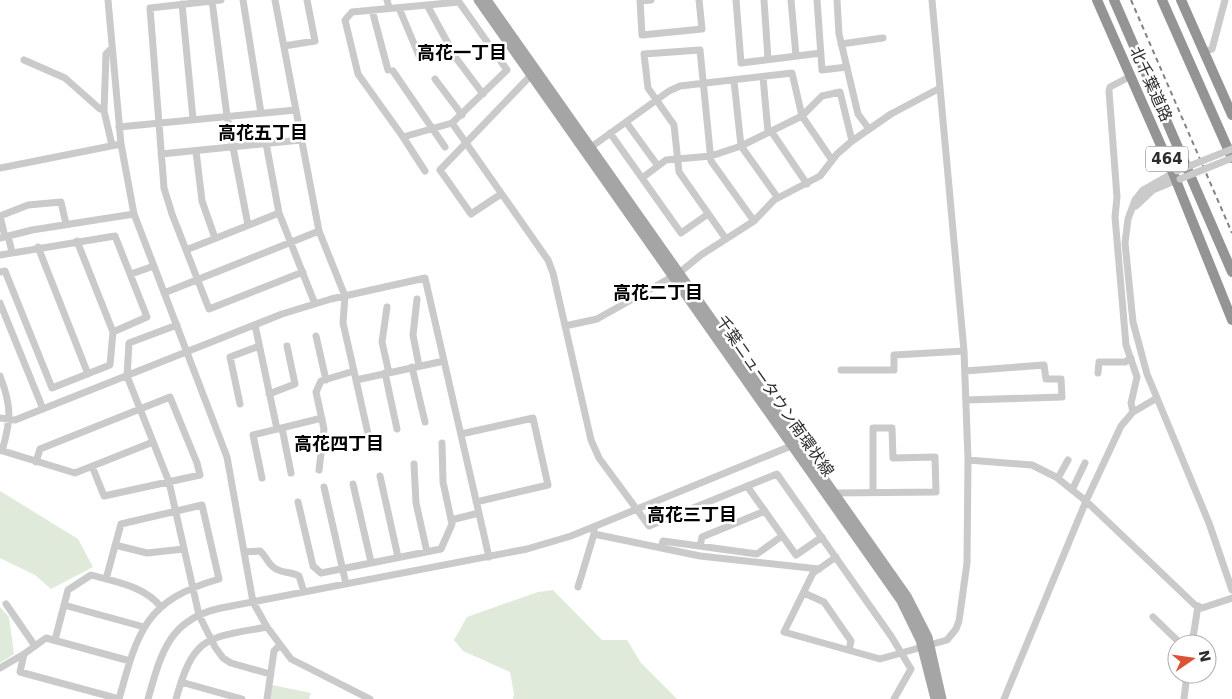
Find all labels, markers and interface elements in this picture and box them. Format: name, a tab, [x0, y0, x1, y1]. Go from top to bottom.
district label: 高花一丁目	[417, 42, 507, 63]
street label: 北千葉道路	[1126, 44, 1176, 124]
district label: 高花五丁目	[218, 122, 308, 143]
road number: 464	[1146, 146, 1188, 172]
district label: 高花二丁目	[613, 282, 703, 303]
street label: 千葉ニュータウン南環状線	[712, 312, 838, 480]
district label: 高花四丁目	[294, 433, 384, 454]
district label: 高花三丁目	[647, 504, 737, 525]
north arrow	[1167, 634, 1217, 684]
text: N	[1196, 649, 1214, 664]

